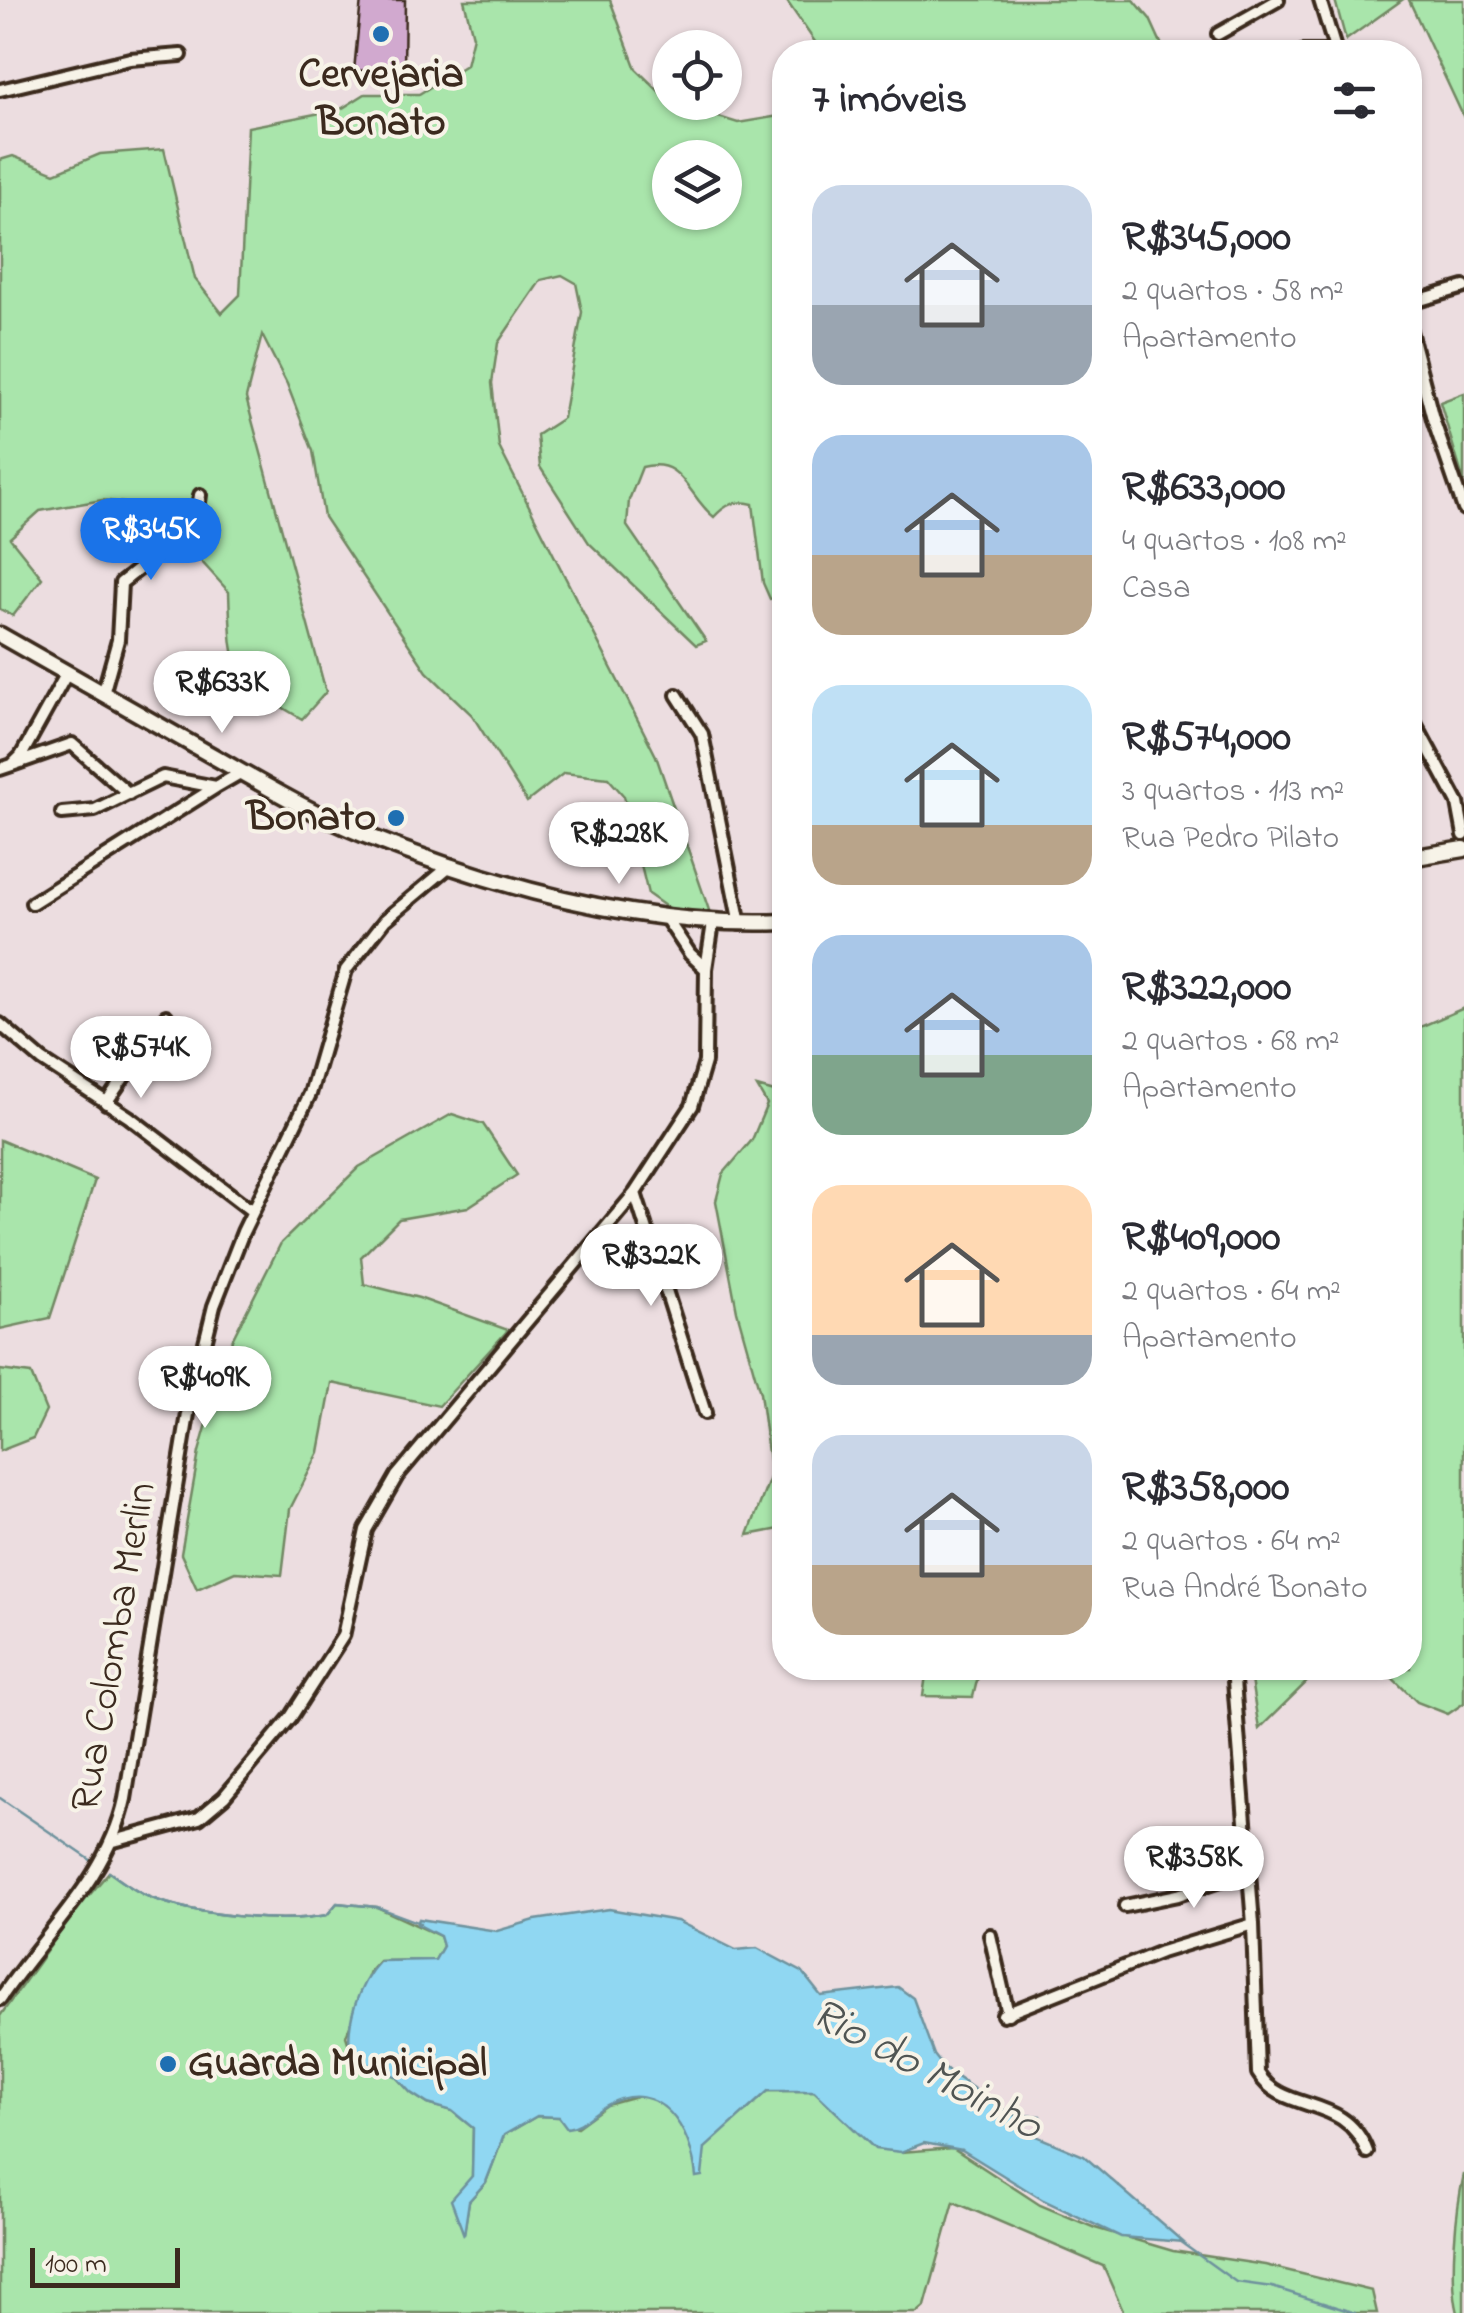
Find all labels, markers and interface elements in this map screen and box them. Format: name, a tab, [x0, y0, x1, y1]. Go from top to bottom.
marker: Cervejaria Bonato	[370, 23, 392, 45]
map controls	[652, 30, 742, 230]
button: locate	[652, 30, 742, 120]
place label: Cervejaria Bonato	[298, 45, 464, 154]
text: 7 imóveis	[812, 70, 967, 131]
icon: filters	[1327, 73, 1382, 128]
button: layers	[652, 140, 742, 230]
text: R$345,000	[1122, 208, 1291, 269]
icon: home	[892, 225, 1012, 345]
text: 2 quartos · 58 m²	[1122, 269, 1344, 316]
text: Apartamento	[1122, 316, 1297, 363]
text: R$633,000	[1122, 458, 1285, 519]
icon: home	[892, 475, 1012, 595]
pin: R$345K	[70, 498, 232, 583]
text: R$345K	[102, 507, 200, 554]
text: 4 quartos · 108 m²	[1122, 519, 1347, 566]
text: Casa	[1122, 566, 1190, 613]
pin: R$633K	[141, 651, 303, 736]
text: R$633K	[175, 660, 269, 707]
text: R$574,000	[1122, 708, 1291, 769]
icon: home	[892, 725, 1012, 845]
text: 3 quartos · 113 m²	[1122, 769, 1344, 816]
place label: Bonato	[245, 788, 376, 849]
pin: R$228K	[538, 802, 700, 887]
marker: Bonato	[385, 807, 407, 829]
text: R$228K	[571, 811, 667, 858]
text: Rua Pedro Pilato	[1122, 816, 1339, 863]
text: R$322,000	[1122, 958, 1291, 1019]
icon: home	[892, 975, 1012, 1095]
pin: R$574K	[60, 1016, 222, 1101]
text: 2 quartos · 68 m²	[1122, 1019, 1340, 1066]
text: R$574K	[92, 1025, 190, 1072]
text: Apartamento	[1122, 1066, 1297, 1113]
text: R$409,000	[1122, 1208, 1280, 1269]
pin: R$322K	[570, 1224, 732, 1309]
icon: home	[892, 1225, 1012, 1345]
text: R$322K	[602, 1233, 700, 1280]
text: 2 quartos · 64 m²	[1122, 1269, 1341, 1316]
text: Apartamento	[1122, 1316, 1297, 1363]
pin: R$409K	[124, 1346, 286, 1431]
text: R$409K	[160, 1355, 250, 1402]
text: R$358,000	[1122, 1458, 1289, 1519]
icon: home	[892, 1475, 1012, 1595]
street label: Rua Colomba Merlin	[56, 1478, 174, 1816]
text: 2 quartos · 64 m²	[1122, 1519, 1341, 1566]
text: Rua André Bonato	[1122, 1566, 1368, 1613]
pin: R$358K	[1113, 1826, 1275, 1911]
text: R$358K	[1146, 1835, 1242, 1882]
water label: Rio do Moinho	[799, 1982, 1055, 2160]
place label: Guarda Municipal	[188, 2034, 487, 2095]
marker: Guarda Municipal	[157, 2053, 179, 2075]
scale bar	[30, 2243, 180, 2288]
text: 100 m	[45, 2245, 107, 2286]

